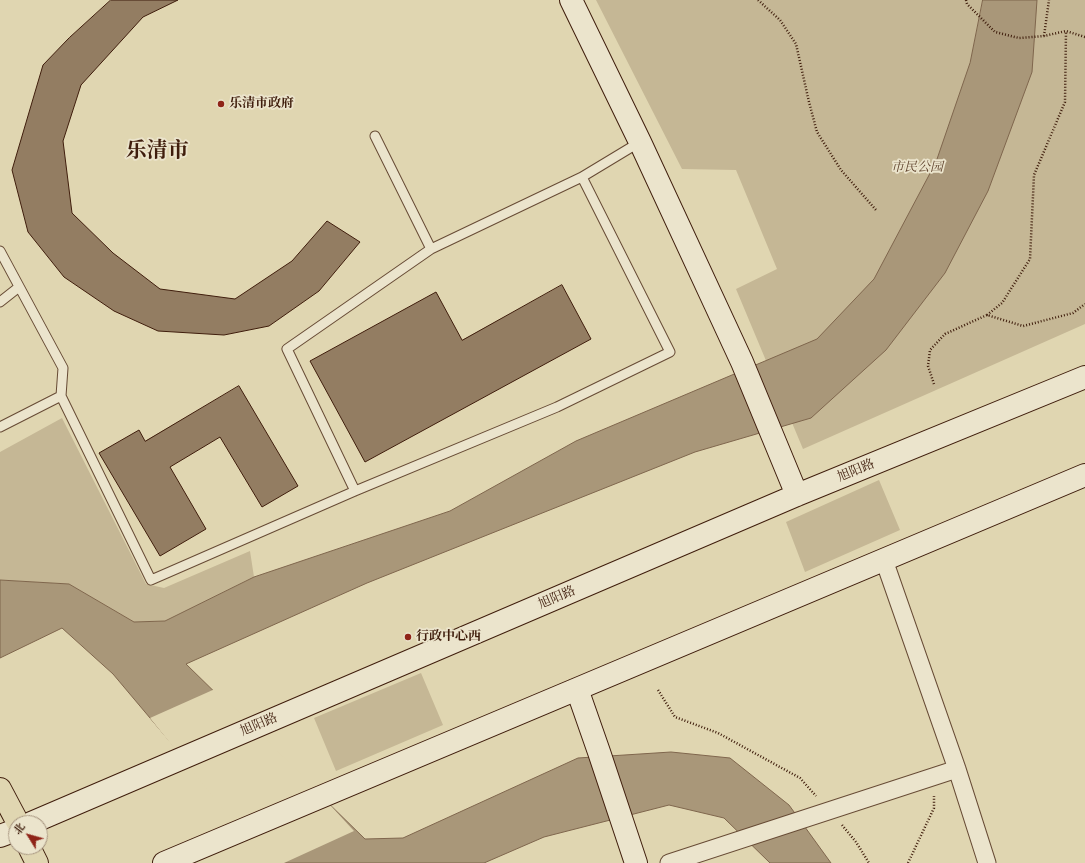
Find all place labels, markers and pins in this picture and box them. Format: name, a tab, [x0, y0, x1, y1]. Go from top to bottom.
place label: 乐清市政府	[229, 96, 294, 112]
marker: 乐清市政府	[216, 99, 226, 109]
place label: 行政中心西	[416, 629, 481, 645]
marker: 行政中心西	[403, 632, 413, 642]

